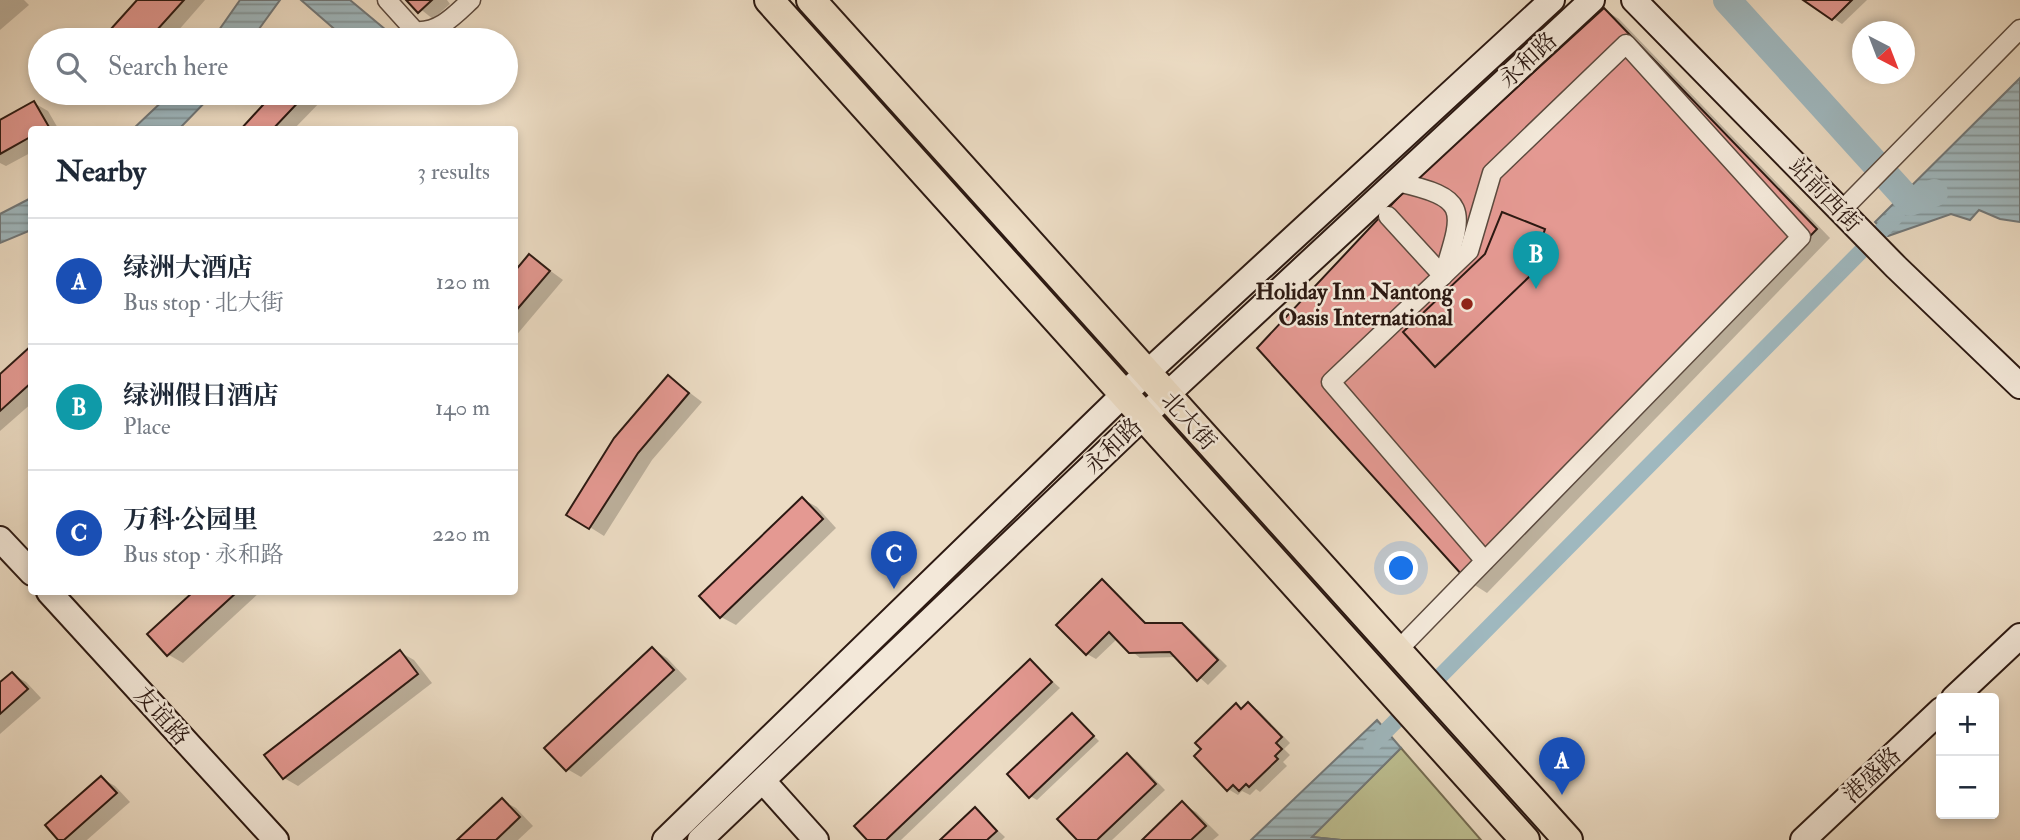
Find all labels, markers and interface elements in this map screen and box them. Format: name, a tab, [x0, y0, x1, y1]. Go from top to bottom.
north arrow	[1852, 21, 1915, 84]
street label: 永和路	[1493, 26, 1563, 94]
search box	[28, 28, 518, 105]
icon: search	[52, 48, 90, 86]
text: Search here	[108, 51, 228, 83]
street label: 站前西街	[1783, 152, 1867, 238]
text: Nearby	[56, 153, 146, 190]
text: 3 results	[417, 157, 490, 186]
pin: B	[1513, 231, 1559, 289]
text: 绿洲大酒店	[123, 252, 253, 284]
text: A	[72, 267, 86, 296]
text: 120 m	[436, 267, 490, 296]
place label: Holiday Inn Nantong Oasis International	[1255, 277, 1455, 332]
text: Bus stop · 北大街	[123, 288, 284, 317]
marker: Holiday Inn Nantong Oasis International	[1459, 296, 1475, 312]
text: 绿洲假日酒店	[123, 380, 279, 412]
street label: 北大街	[1155, 386, 1223, 456]
text: B	[71, 393, 87, 422]
text: 140 m	[435, 393, 490, 422]
text: Place	[123, 412, 171, 441]
street label: 永和路	[1078, 412, 1148, 480]
text: 万科·公园里	[123, 504, 258, 536]
text: C	[71, 519, 87, 548]
text: 220 m	[432, 519, 490, 548]
pin: C	[871, 531, 917, 589]
text: Bus stop · 永和路	[123, 540, 284, 569]
your location	[1384, 551, 1418, 585]
street label: 友谊路	[128, 681, 196, 751]
map controls	[1936, 693, 1999, 819]
button: +	[1936, 693, 1999, 756]
pin: A	[1539, 737, 1585, 795]
street label: 港盛路	[1837, 741, 1907, 809]
button: −	[1936, 756, 1999, 819]

